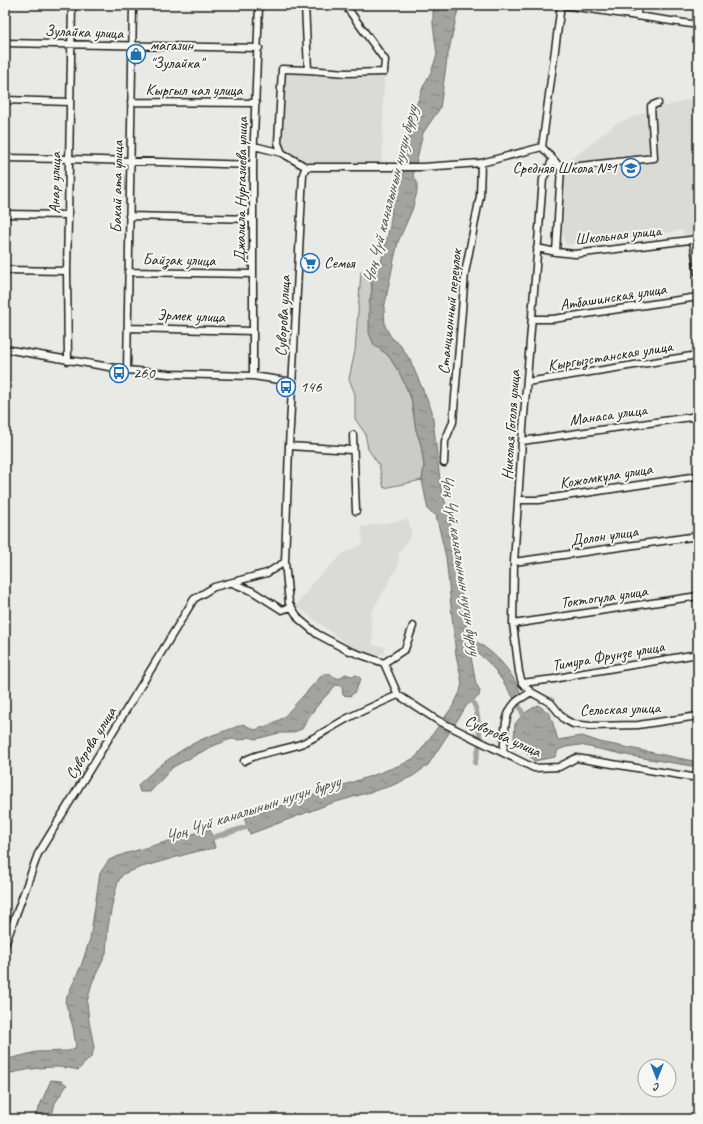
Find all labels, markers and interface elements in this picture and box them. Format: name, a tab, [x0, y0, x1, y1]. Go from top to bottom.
street label: Зулайка улица	[44, 21, 125, 43]
place label: магазин "Зулайка"	[150, 35, 206, 73]
shop icon: магазин "Зулайка"	[125, 43, 147, 65]
street label: Кыргыл чал улица	[145, 80, 244, 100]
water label: Чоң Чүй каналынын нугун буруу	[358, 101, 423, 286]
street label: Джалила Нургазиева улица	[230, 115, 252, 263]
street label: Бакай ата улица	[106, 139, 128, 233]
street label: Анар улица	[44, 151, 66, 214]
school or university icon: Средняя Школа №1	[620, 157, 642, 179]
place label: Средняя Школа №1	[512, 158, 618, 178]
street label: Школьная улица	[574, 220, 663, 249]
street label: Станционный переулок	[434, 247, 467, 375]
street label: Байзак улица	[142, 249, 217, 271]
supermarket icon: Семья	[299, 252, 321, 274]
place label: Семья	[324, 253, 356, 273]
street label: Суворова улица	[271, 274, 295, 357]
street label: Атбашинская улица	[558, 279, 669, 315]
street label: Эрмек улица	[157, 305, 226, 327]
street label: Кыргызстанская улица	[546, 336, 675, 376]
bus stop icon: 260	[108, 362, 130, 384]
place label: 260	[133, 363, 156, 383]
street label: Николая Гоголя улица	[497, 368, 525, 481]
bus stop icon: 146	[275, 376, 297, 398]
place label: 146	[300, 377, 322, 397]
street label: Манаса улица	[568, 399, 650, 430]
street label: Кожомкула улица	[558, 459, 655, 493]
water label: Чоң Чүй каналынын нугун буруу	[436, 472, 486, 659]
street label: Долон улица	[569, 521, 641, 551]
street label: Токтогула улица	[559, 581, 650, 613]
street label: Тимура Фрунзе улица	[550, 636, 667, 676]
street label: Сельская улица	[579, 698, 662, 720]
street label: Суворова улица	[61, 703, 121, 783]
street label: Суворова улица	[462, 710, 545, 762]
water label: Чоң Чүй каналынын нугун буруу	[162, 770, 345, 847]
north arrow	[637, 1058, 677, 1098]
text: С	[653, 1081, 660, 1095]

